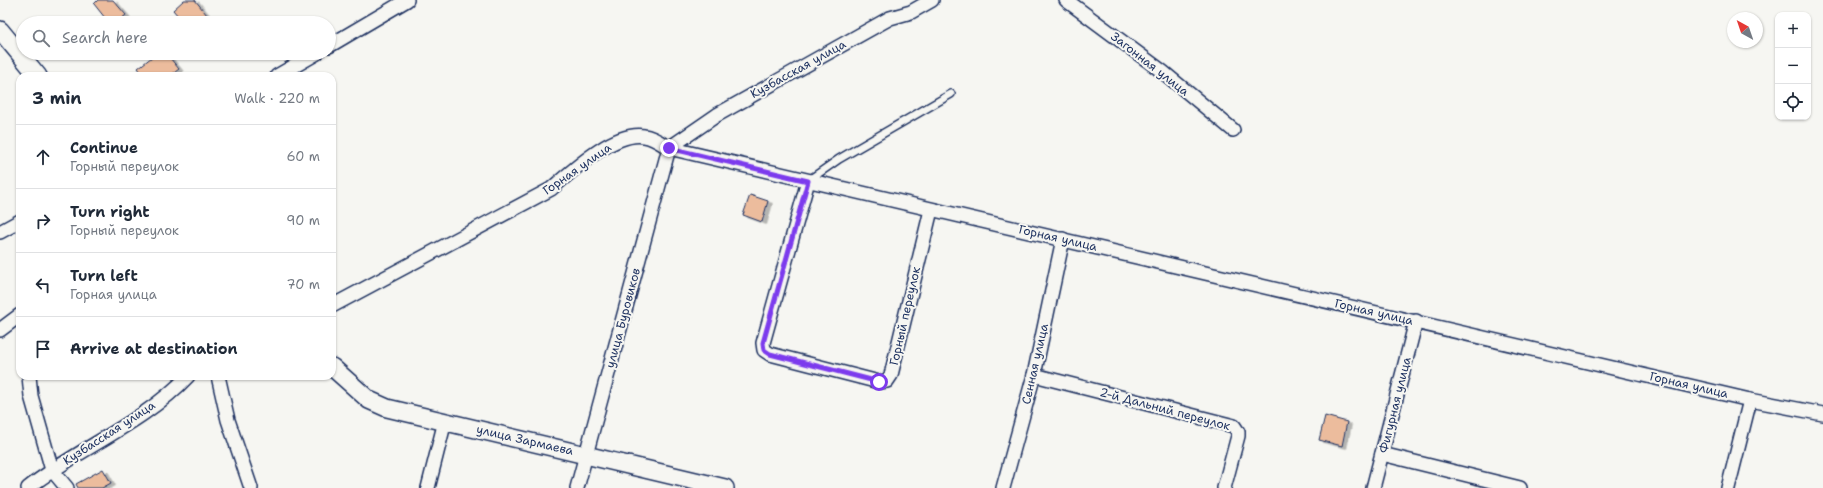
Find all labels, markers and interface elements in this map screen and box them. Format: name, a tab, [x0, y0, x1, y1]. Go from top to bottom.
north arrow	[1727, 12, 1763, 48]
map controls	[1775, 12, 1811, 120]
button: +	[1775, 12, 1811, 48]
search box	[16, 16, 336, 60]
icon: search	[30, 27, 52, 49]
text: Search here	[62, 28, 148, 48]
street label: Загонная улица	[1108, 28, 1193, 100]
street label: Кузбасская улица	[747, 36, 849, 102]
button: −	[1775, 48, 1811, 84]
button: locate	[1775, 84, 1811, 120]
text: 3 min	[32, 87, 82, 109]
text: Walk · 220 m	[234, 90, 320, 107]
text: Continue	[70, 138, 138, 158]
street label: Горная улица	[540, 139, 615, 199]
route end	[660, 139, 678, 157]
icon: ahead	[32, 146, 54, 168]
text: 60 m	[287, 148, 320, 165]
text: Горный переулок	[70, 158, 179, 175]
text: Turn right	[70, 202, 150, 222]
icon: right	[32, 210, 54, 232]
text: 90 m	[286, 212, 320, 229]
street label: Горная улица	[1017, 221, 1099, 255]
text: Горный переулок	[70, 222, 179, 239]
street label: Горный переулок	[886, 265, 924, 367]
text: Turn left	[70, 266, 138, 286]
street label: улица Буровиков	[602, 266, 644, 370]
icon: left	[32, 274, 54, 296]
text: 70 m	[286, 276, 320, 293]
text: Горная улица	[70, 286, 157, 303]
street label: Горная улица	[1333, 295, 1415, 329]
street label: Сенная улица	[1018, 322, 1052, 406]
icon: arrive	[32, 338, 54, 360]
text: Arrive at destination	[70, 339, 238, 359]
street label: Фигурная улица	[1375, 355, 1415, 455]
street label: Горная улица	[1648, 368, 1730, 402]
route start	[870, 373, 888, 391]
street label: 2-й Дальний переулок	[1098, 384, 1233, 434]
street label: Кузбасская улица	[60, 397, 159, 469]
street label: улица Зармаева	[475, 421, 576, 459]

